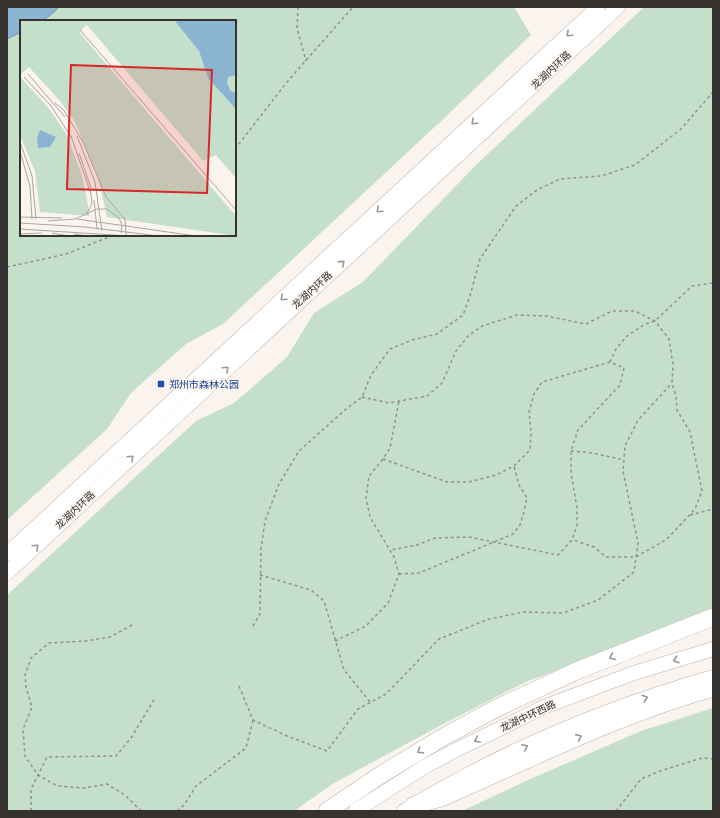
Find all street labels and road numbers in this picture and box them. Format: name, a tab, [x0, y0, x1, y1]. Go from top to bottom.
street label: 龙湖内环路	[529, 49, 573, 91]
street label: 龙湖内环路	[290, 269, 334, 311]
street label: 龙湖内环路	[53, 489, 97, 531]
street label: 龙湖中环西路	[498, 698, 558, 734]

